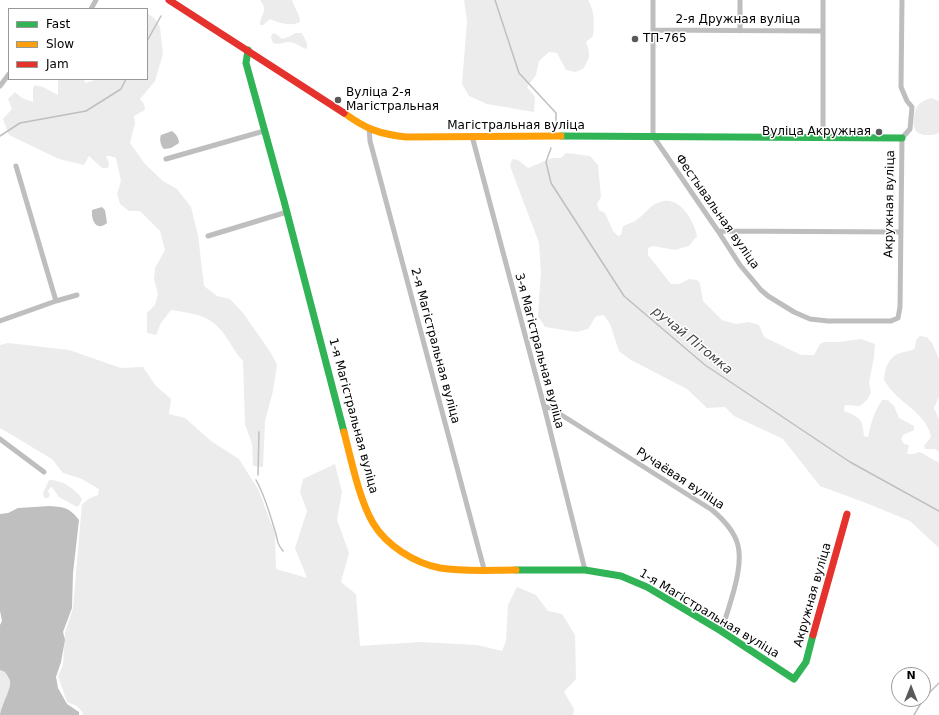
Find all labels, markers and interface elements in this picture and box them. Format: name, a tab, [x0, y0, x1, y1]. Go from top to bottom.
legend	[8, 8, 148, 80]
street label: 2-я Дружная вуліца	[676, 13, 800, 27]
text: Fast	[46, 17, 70, 31]
place label: ТП-765	[643, 32, 687, 46]
marker: ТП-765	[630, 34, 640, 44]
text: Slow	[46, 37, 74, 51]
text: Jam	[46, 57, 69, 71]
place label: Вуліца 2-я Магістральная	[346, 86, 439, 114]
marker: Вуліца 2-я Магістральная	[333, 95, 343, 105]
street label: Магістральная вуліца	[447, 119, 585, 133]
place label: Вуліца Акружная	[762, 125, 871, 139]
marker: Вуліца Акружная	[874, 127, 884, 137]
street label: Акружная вуліца	[882, 150, 898, 258]
street label: Фестывальная вуліца	[672, 152, 762, 272]
street label: 2-я Магістральная вуліца	[407, 267, 463, 425]
street label: 3-я Магістральная вуліца	[511, 272, 567, 430]
water label: ручай Пітомка	[649, 304, 735, 378]
street label: 1-я Магістральная вуліца	[325, 337, 381, 495]
street label: Ручаёвая вуліца	[633, 445, 727, 513]
street label: Акружная вуліца	[791, 541, 835, 649]
street label: 1-я Магістральная вуліца	[636, 566, 782, 662]
north arrow	[891, 667, 931, 707]
text: N	[906, 669, 916, 682]

